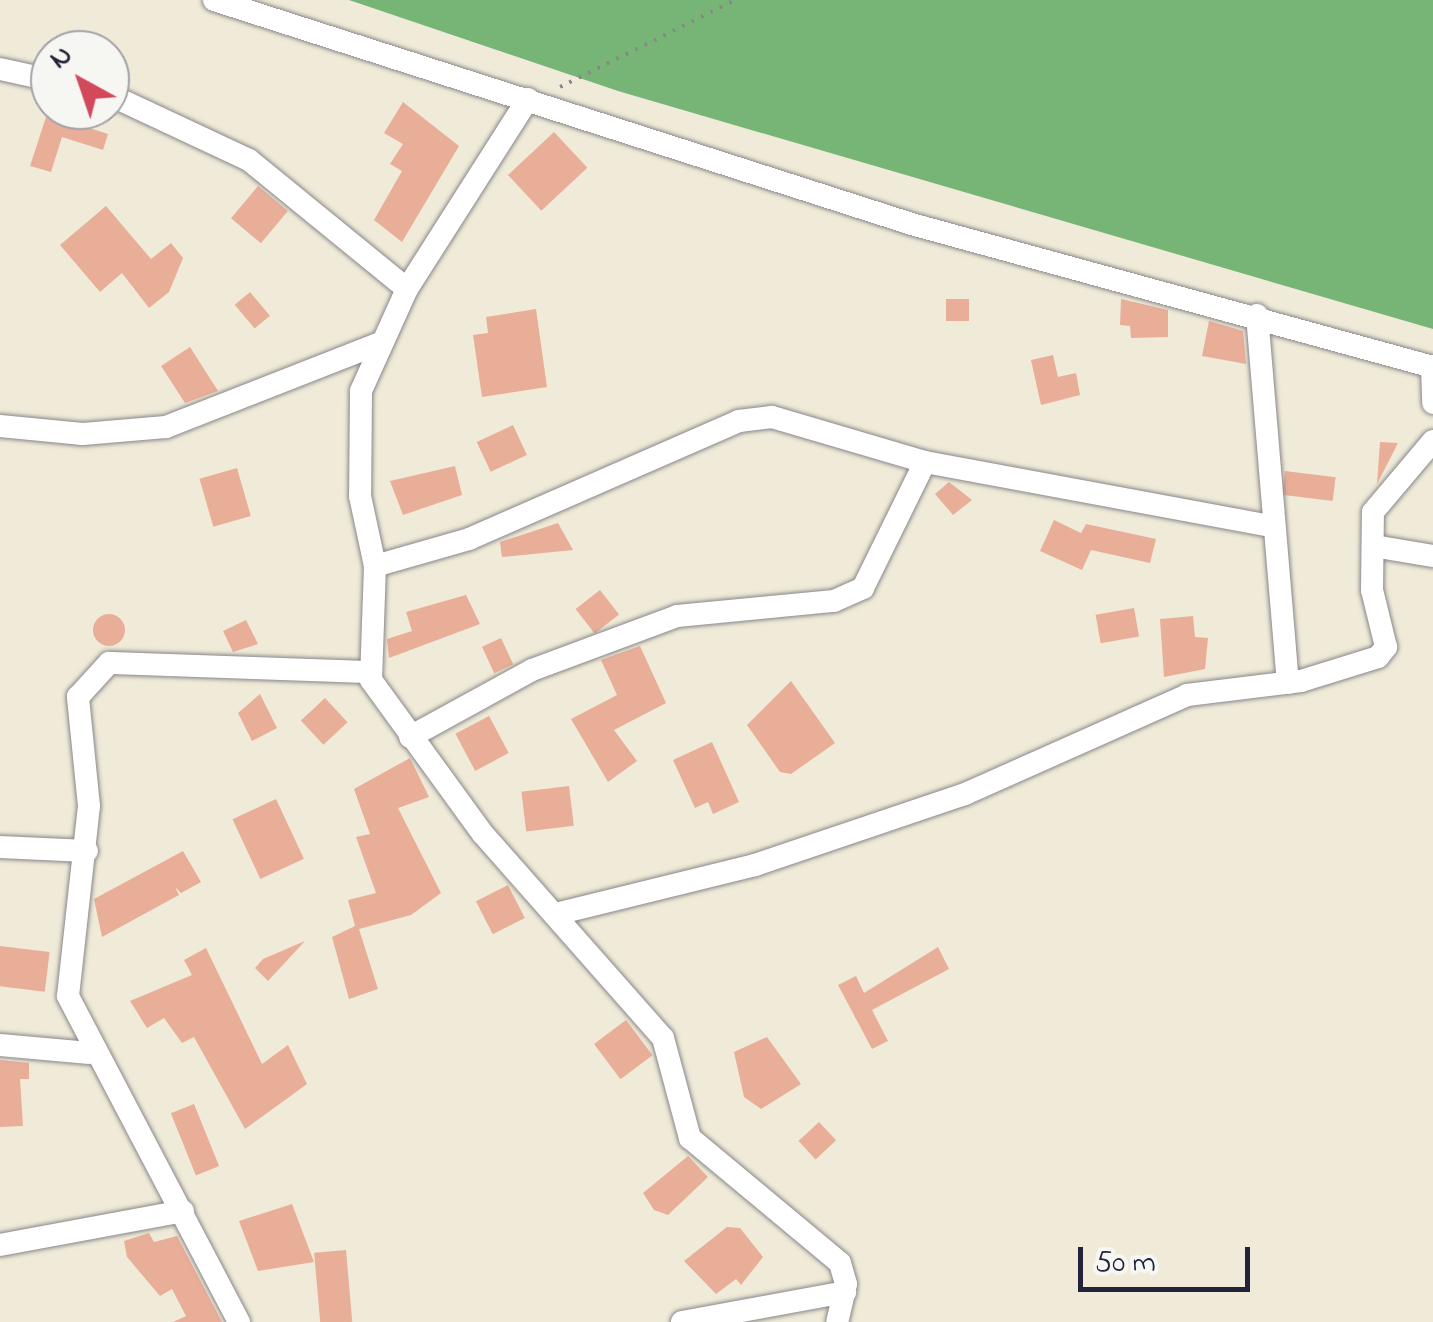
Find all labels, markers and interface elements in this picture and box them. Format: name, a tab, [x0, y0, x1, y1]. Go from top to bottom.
north arrow	[30, 30, 130, 130]
text: N	[41, 36, 82, 80]
scale bar	[1083, 1227, 1256, 1289]
text: 50 m	[1095, 1242, 1156, 1286]

